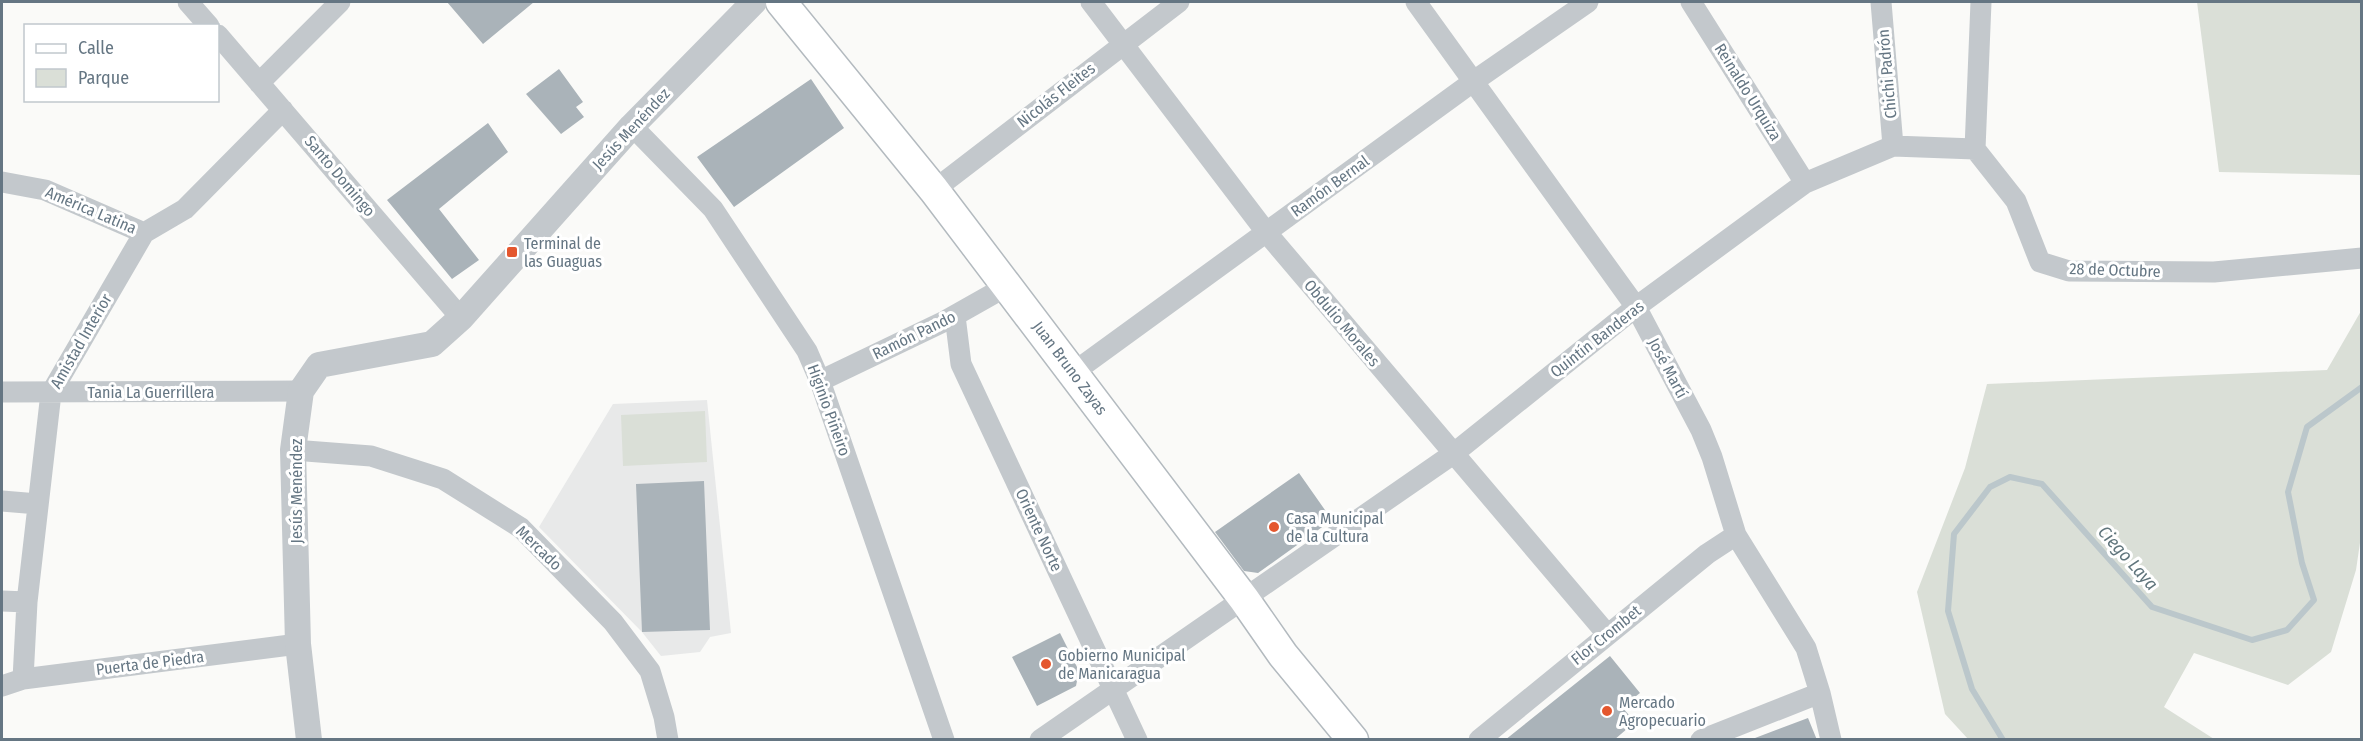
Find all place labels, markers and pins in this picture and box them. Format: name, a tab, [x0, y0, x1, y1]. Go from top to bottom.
place label: Terminal de las Guaguas	[524, 234, 602, 271]
marker: Terminal de las Guaguas	[505, 245, 519, 259]
place label: Casa Municipal de la Cultura	[1286, 509, 1383, 546]
marker: Casa Municipal de la Cultura	[1267, 520, 1281, 534]
place label: Gobierno Municipal de Manicaragua	[1058, 646, 1186, 683]
marker: Gobierno Municipal de Manicaragua	[1039, 657, 1053, 671]
place label: Mercado Agropecuario	[1619, 693, 1706, 730]
marker: Mercado Agropecuario	[1600, 704, 1614, 718]

